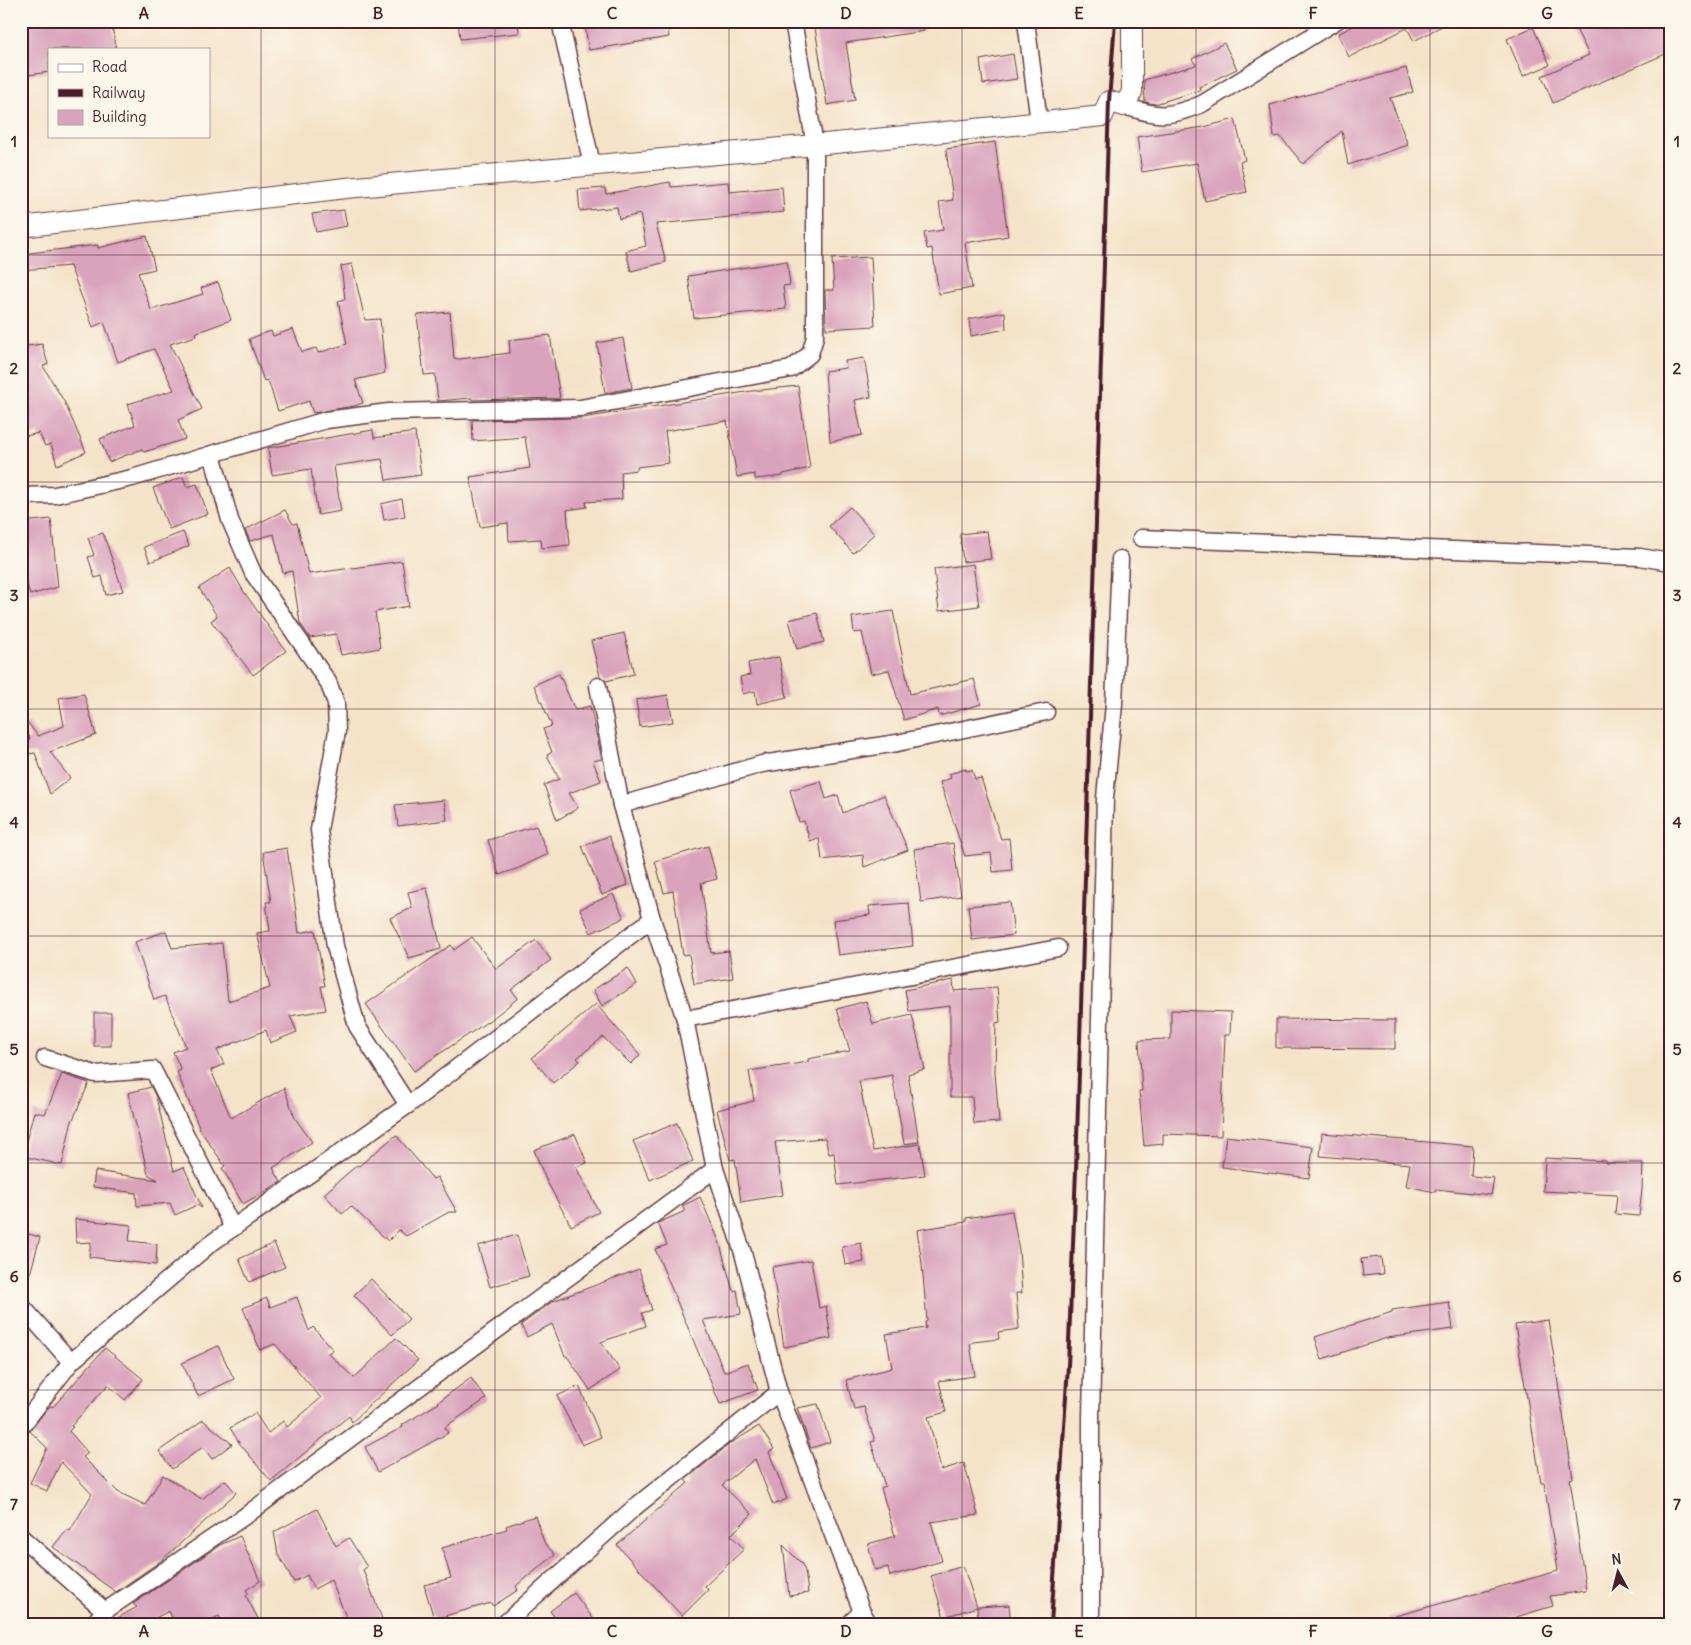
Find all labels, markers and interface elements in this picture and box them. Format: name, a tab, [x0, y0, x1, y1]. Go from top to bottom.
text: A	[139, 3, 149, 23]
text: B	[373, 3, 384, 23]
text: C	[607, 3, 618, 23]
text: D	[840, 3, 852, 23]
text: E	[1074, 3, 1084, 23]
text: F	[1308, 3, 1318, 23]
text: G	[1541, 3, 1553, 23]
legend	[48, 48, 210, 138]
text: Road	[92, 57, 127, 76]
text: Railway	[92, 83, 146, 102]
text: Building	[92, 107, 147, 126]
text: 1	[11, 131, 17, 151]
text: 1	[1674, 131, 1680, 151]
text: 2	[10, 358, 19, 378]
text: 2	[1673, 358, 1682, 378]
text: 3	[9, 585, 19, 605]
text: 3	[1672, 585, 1682, 605]
text: 4	[9, 812, 19, 832]
text: 4	[1672, 812, 1682, 832]
text: 5	[9, 1039, 19, 1059]
text: 5	[1672, 1039, 1682, 1059]
text: 6	[9, 1266, 19, 1286]
text: 6	[1672, 1266, 1682, 1286]
text: 7	[10, 1494, 18, 1514]
text: 7	[1673, 1494, 1681, 1514]
north arrow	[1594, 1548, 1644, 1598]
text: N	[1611, 1550, 1622, 1569]
text: A	[139, 1621, 149, 1641]
text: B	[373, 1621, 384, 1641]
text: C	[607, 1621, 618, 1641]
text: D	[840, 1621, 852, 1641]
text: E	[1074, 1621, 1084, 1641]
text: F	[1308, 1621, 1318, 1641]
text: G	[1541, 1621, 1553, 1641]

